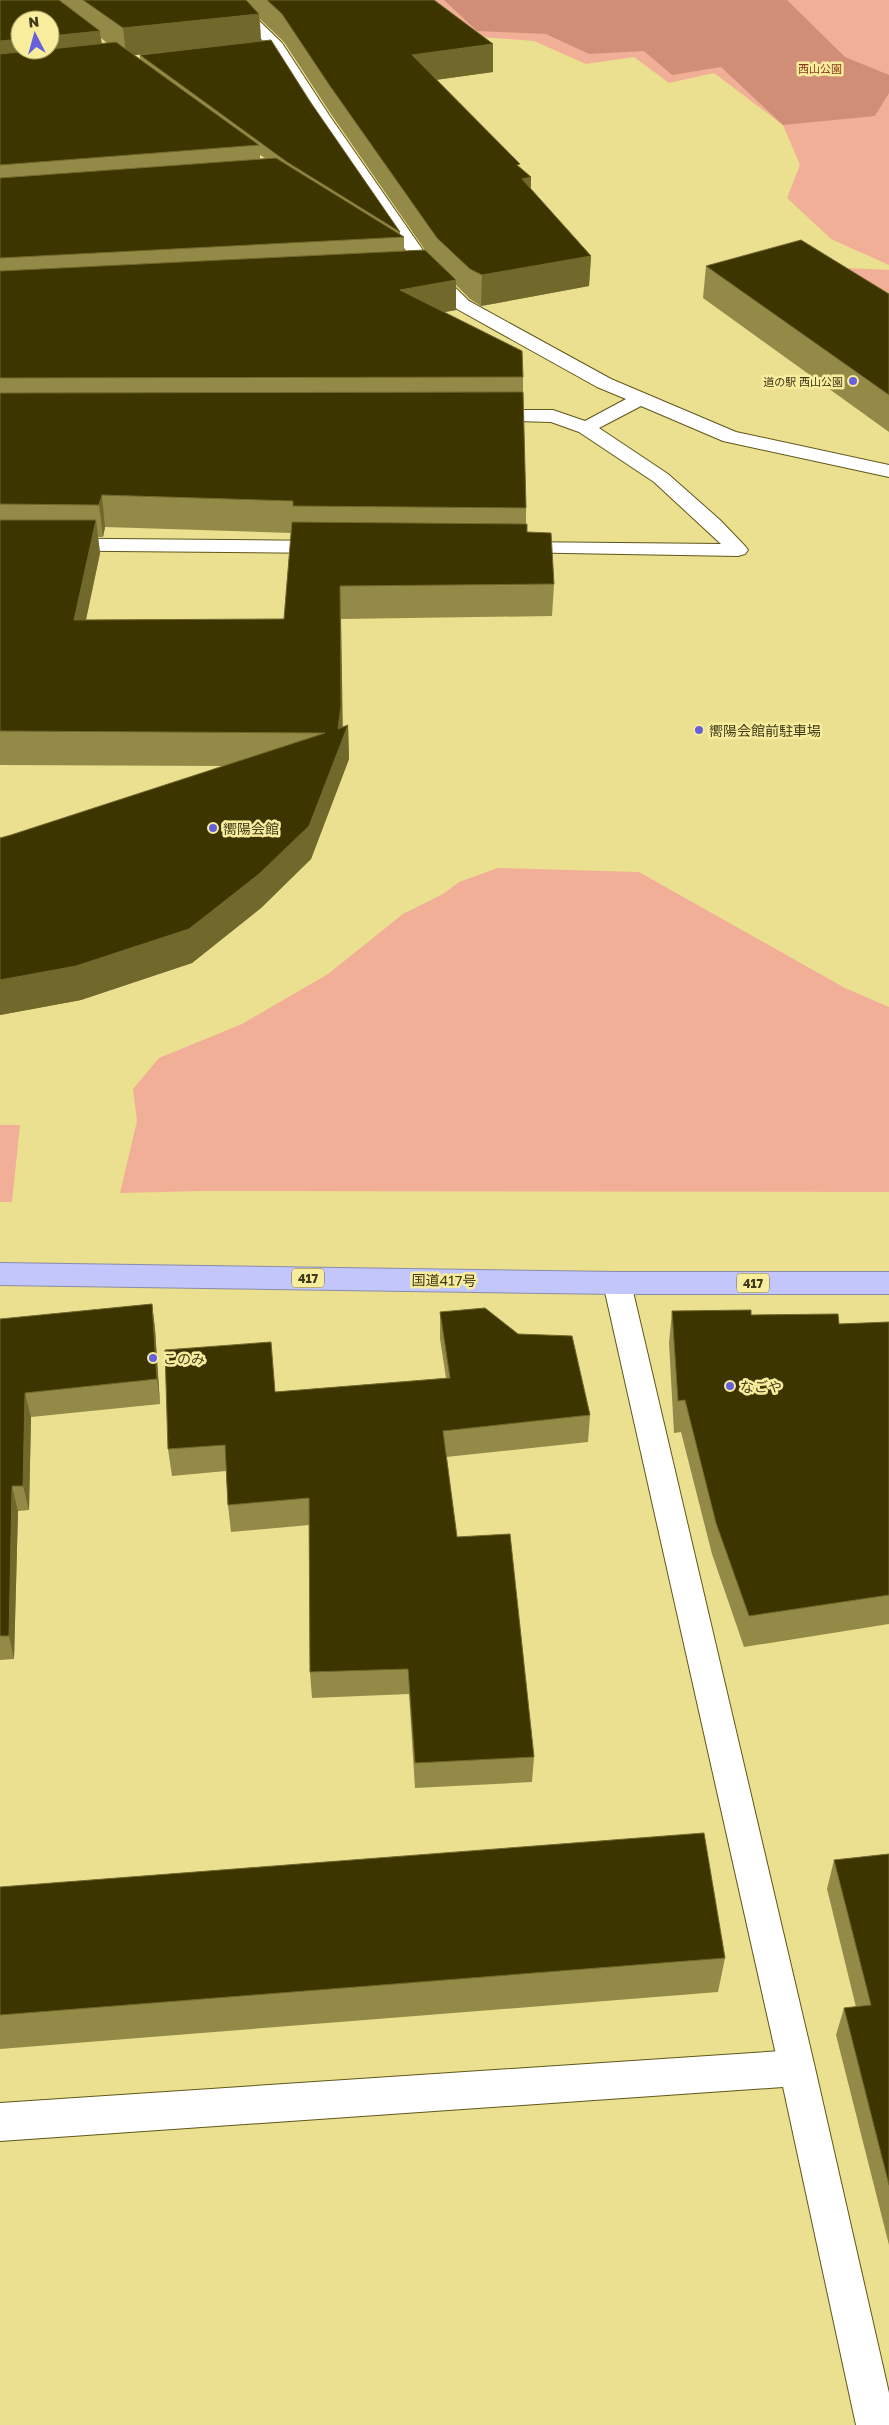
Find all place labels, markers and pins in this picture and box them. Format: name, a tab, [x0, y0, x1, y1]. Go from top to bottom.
place label: 道の駅 西山公園	[763, 375, 843, 388]
marker: 道の駅 西山公園	[847, 375, 859, 387]
place label: 嚮陽会館前駐車場	[709, 722, 821, 739]
marker: 嚮陽会館前駐車場	[693, 724, 705, 736]
place label: 嚮陽会館	[223, 820, 279, 837]
marker: 嚮陽会館	[207, 822, 219, 834]
place label: このみ	[163, 1350, 205, 1367]
marker: このみ	[147, 1352, 159, 1364]
place label: なごや	[740, 1378, 782, 1395]
marker: なごや	[724, 1380, 736, 1392]

